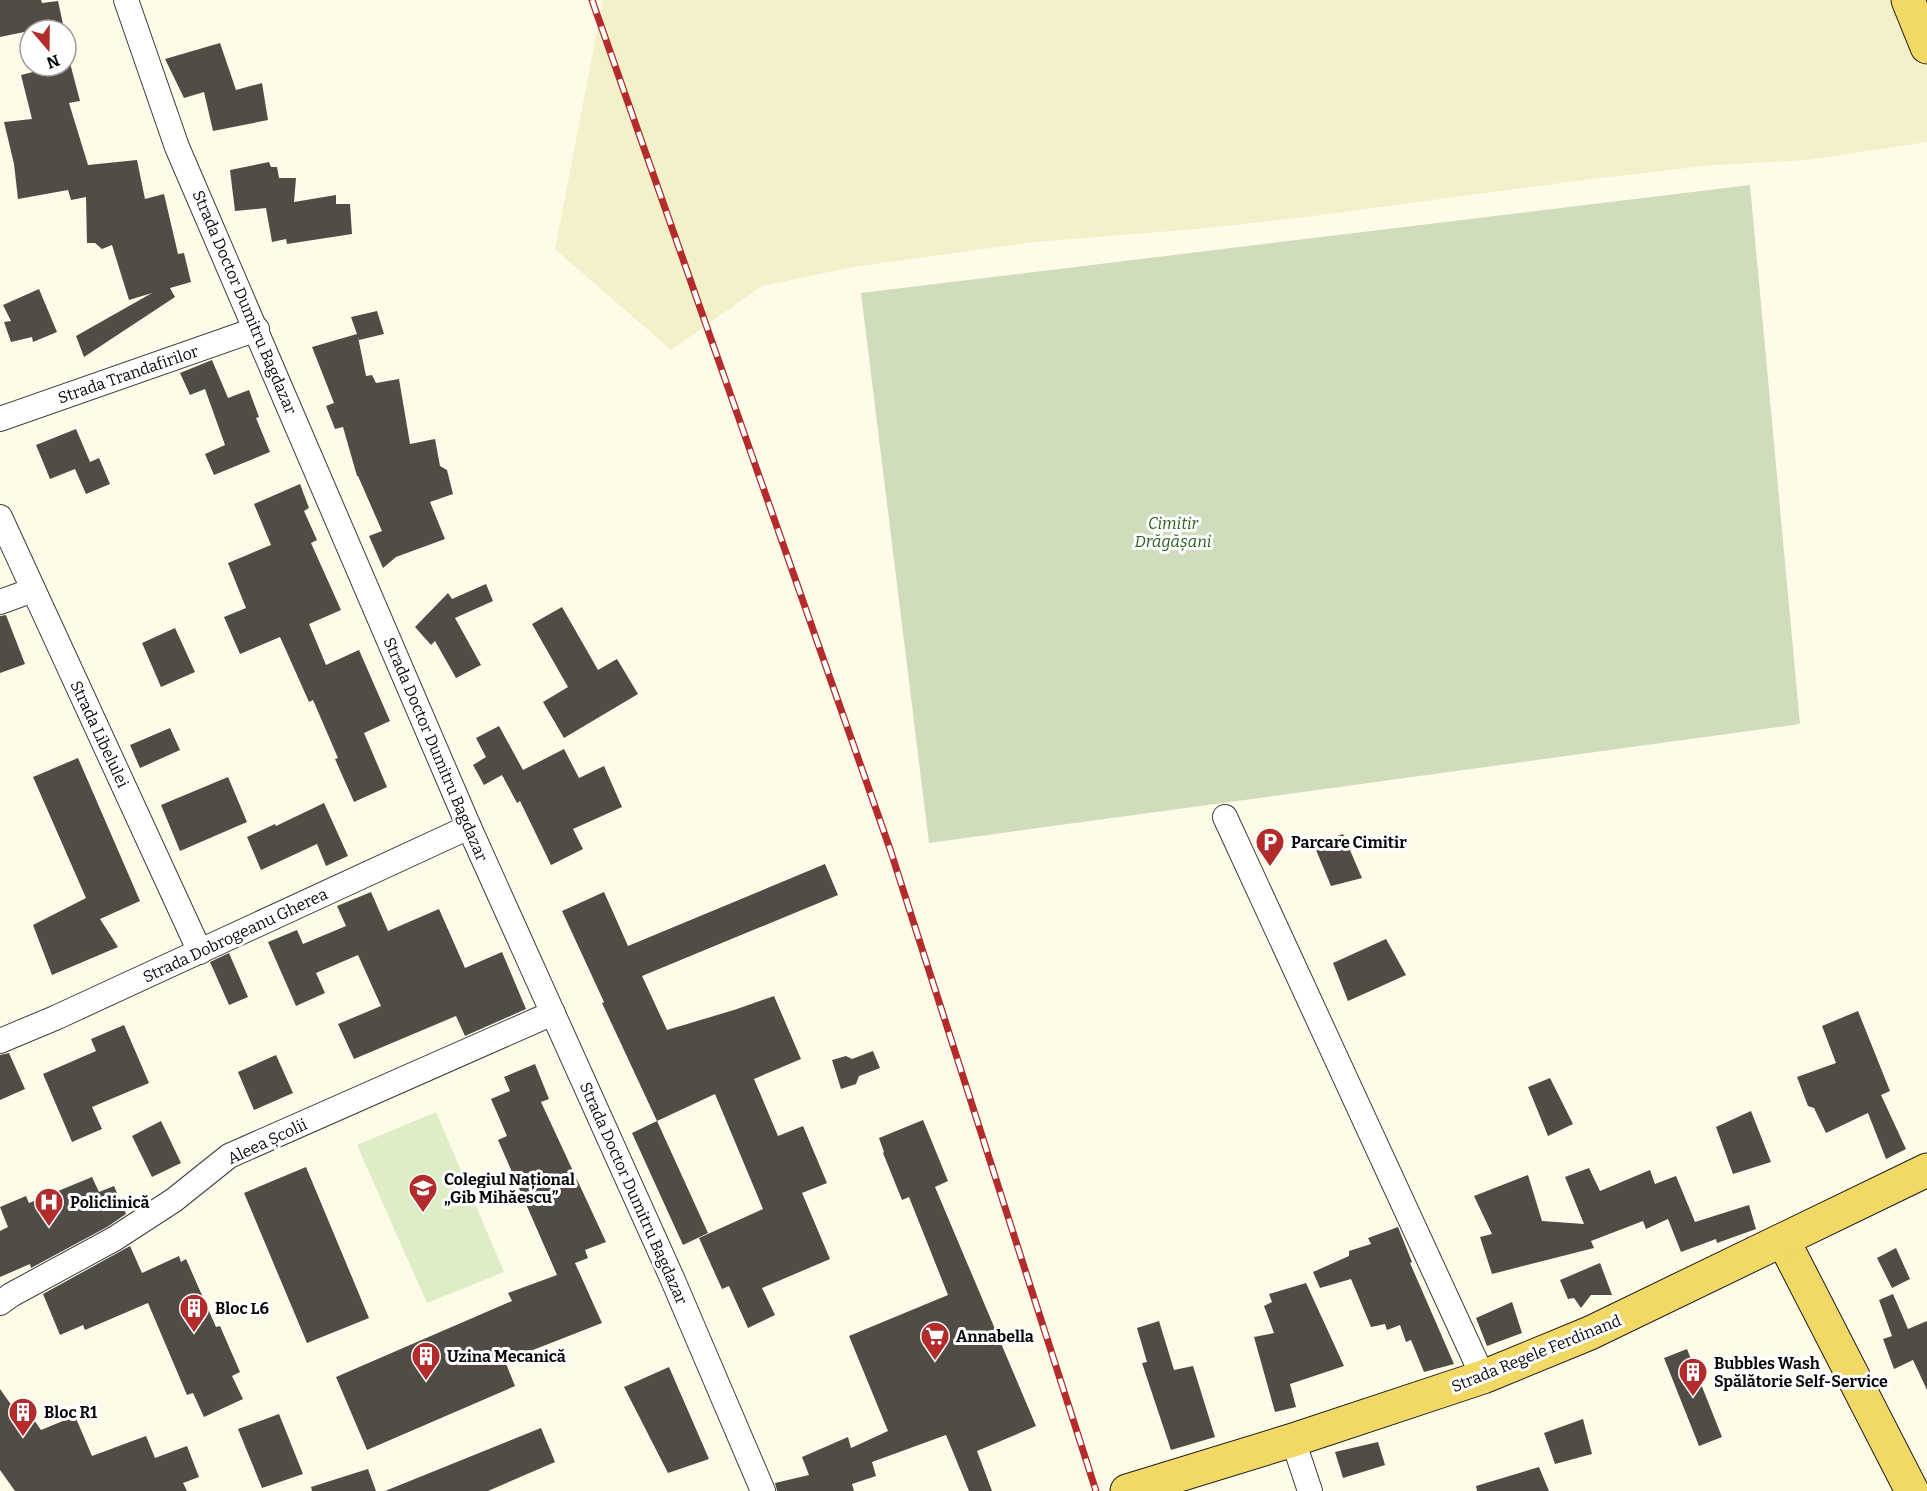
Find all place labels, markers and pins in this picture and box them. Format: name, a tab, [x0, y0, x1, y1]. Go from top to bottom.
parking icon: Parcare Cimitir	[1254, 826, 1286, 868]
place label: Parcare Cimitir	[1291, 833, 1407, 852]
place label: Colegiul Național „Gib Mihăescu”	[444, 1170, 575, 1207]
school or university icon: Colegiul Național „Gib Mihăescu”	[407, 1172, 439, 1214]
hospital icon: Policlinică	[33, 1186, 65, 1228]
place label: Policlinică	[70, 1193, 149, 1212]
building icon: Bloc L6	[178, 1292, 210, 1334]
place label: Bloc L6	[215, 1299, 270, 1318]
supermarket icon: Annabella	[919, 1320, 951, 1362]
place label: Annabella	[956, 1327, 1034, 1346]
building icon: Uzina Mecanică	[410, 1340, 442, 1382]
place label: Uzina Mecanică	[447, 1347, 566, 1366]
place label: Bubbles Wash Spălătorie Self-Service	[1714, 1354, 1888, 1391]
building icon: Bubbles Wash Spălătorie Self-Service	[1677, 1356, 1709, 1398]
building icon: Bloc R1	[7, 1396, 39, 1438]
place label: Bloc R1	[44, 1403, 97, 1422]

